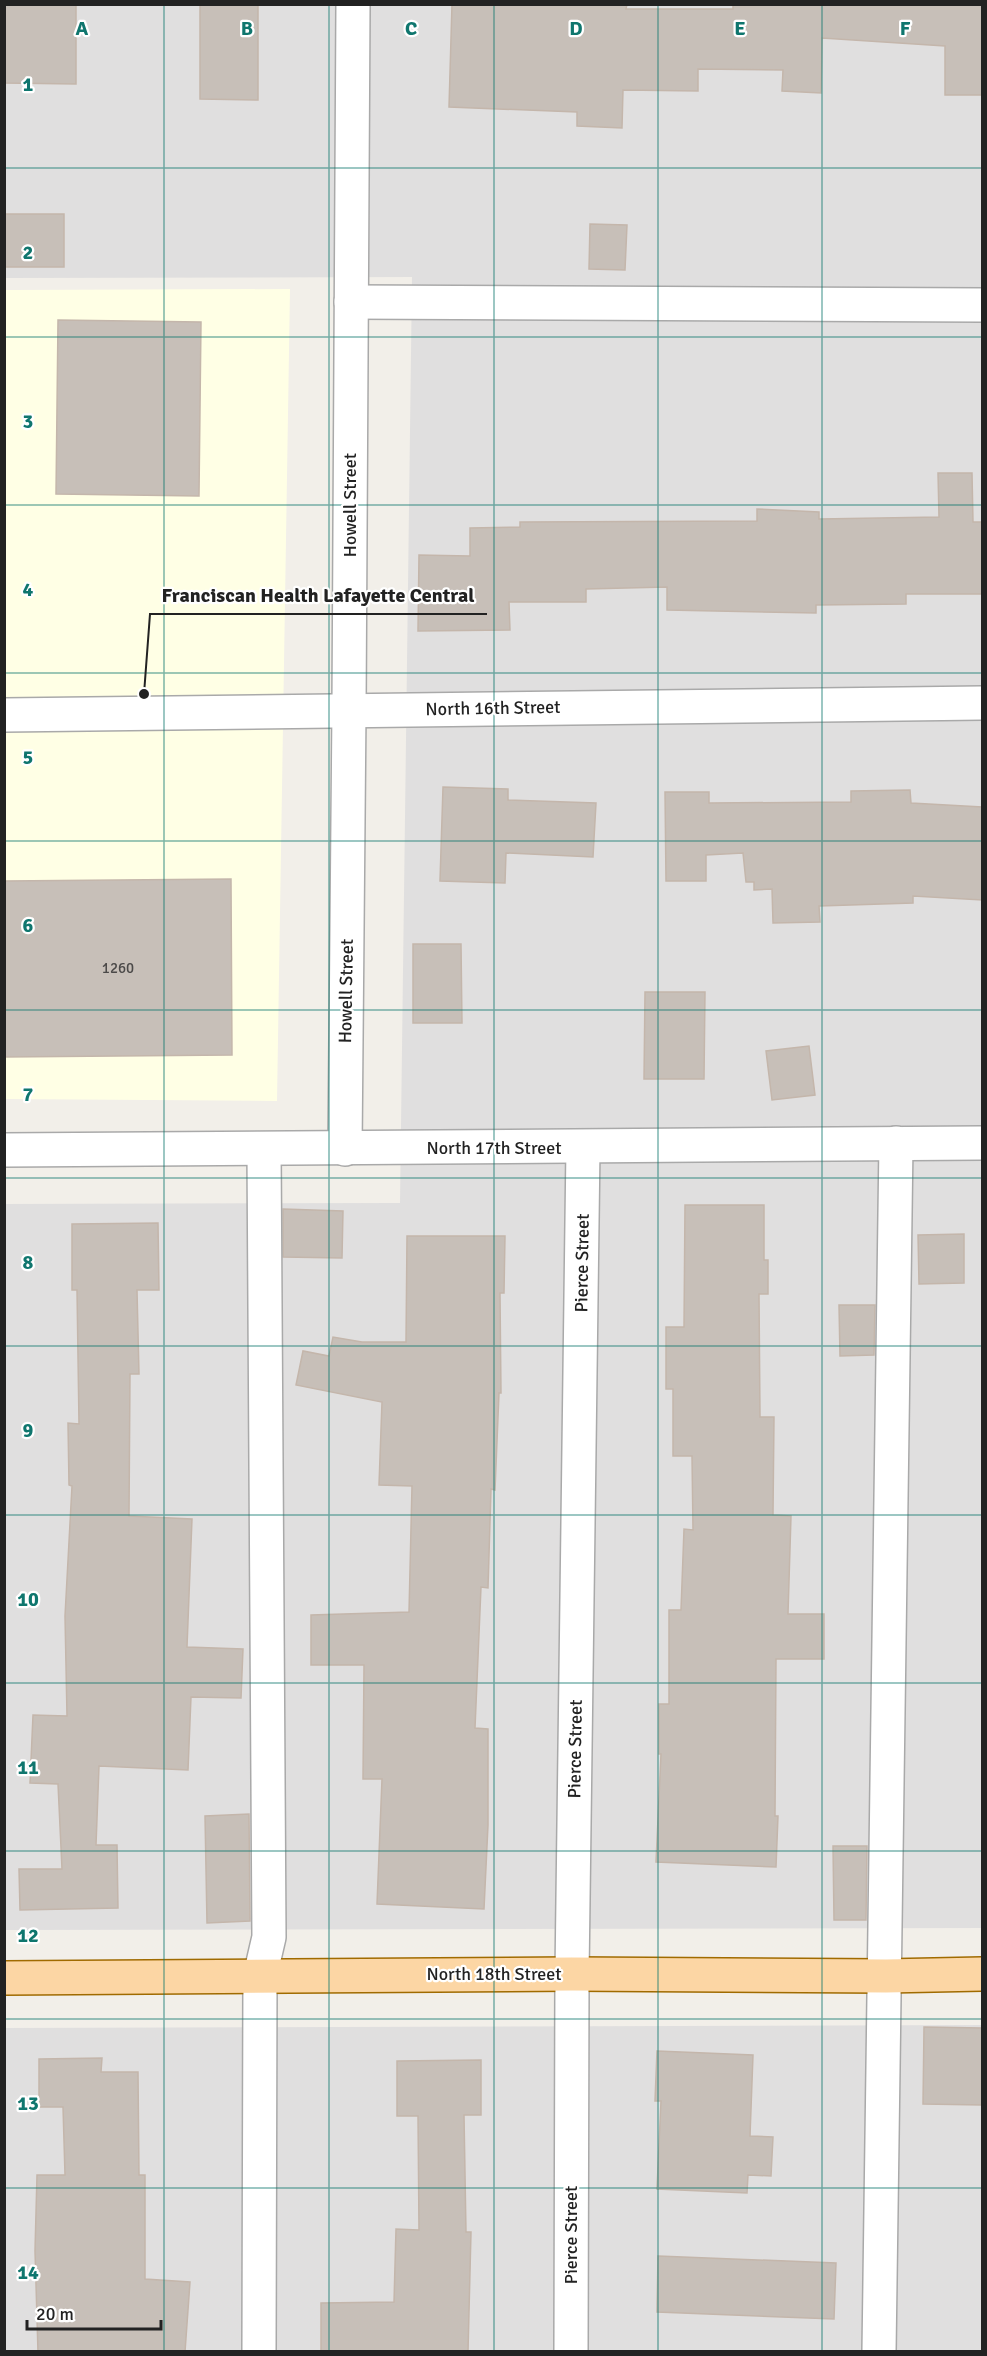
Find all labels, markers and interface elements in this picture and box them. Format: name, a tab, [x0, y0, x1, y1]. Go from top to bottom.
text: A	[76, 16, 89, 41]
text: B	[241, 16, 253, 41]
text: C	[405, 16, 417, 41]
text: D	[569, 16, 583, 41]
text: E	[734, 16, 746, 41]
text: F	[900, 16, 911, 41]
text: 1	[23, 72, 34, 97]
text: 2	[23, 240, 33, 265]
text: 3	[23, 409, 33, 434]
street label: Howell Street	[339, 453, 361, 557]
callout: Franciscan Health Lafayette Central	[150, 576, 487, 614]
text: 4	[23, 577, 34, 602]
text: Franciscan Health Lafayette Central	[162, 583, 474, 608]
street label: North 16th Street	[425, 696, 561, 720]
text: 5	[23, 745, 33, 770]
text: 6	[23, 913, 34, 938]
street label: Howell Street	[334, 939, 358, 1043]
house number: 1260	[102, 959, 134, 977]
text: 7	[23, 1082, 34, 1107]
street label: North 17th Street	[426, 1137, 562, 1159]
street label: Pierce Street	[570, 1213, 594, 1313]
text: 8	[23, 1250, 34, 1275]
text: 9	[23, 1418, 34, 1443]
text: 10	[17, 1587, 39, 1612]
street label: Pierce Street	[563, 1699, 587, 1799]
text: 11	[17, 1755, 39, 1780]
text: 12	[17, 1923, 39, 1948]
street label: North 18th Street	[426, 1963, 562, 1985]
text: 13	[17, 2091, 39, 2116]
street label: Pierce Street	[560, 2186, 582, 2284]
text: 14	[17, 2260, 39, 2285]
scale bar	[27, 2293, 160, 2331]
text: 20 m	[36, 2303, 74, 2325]

